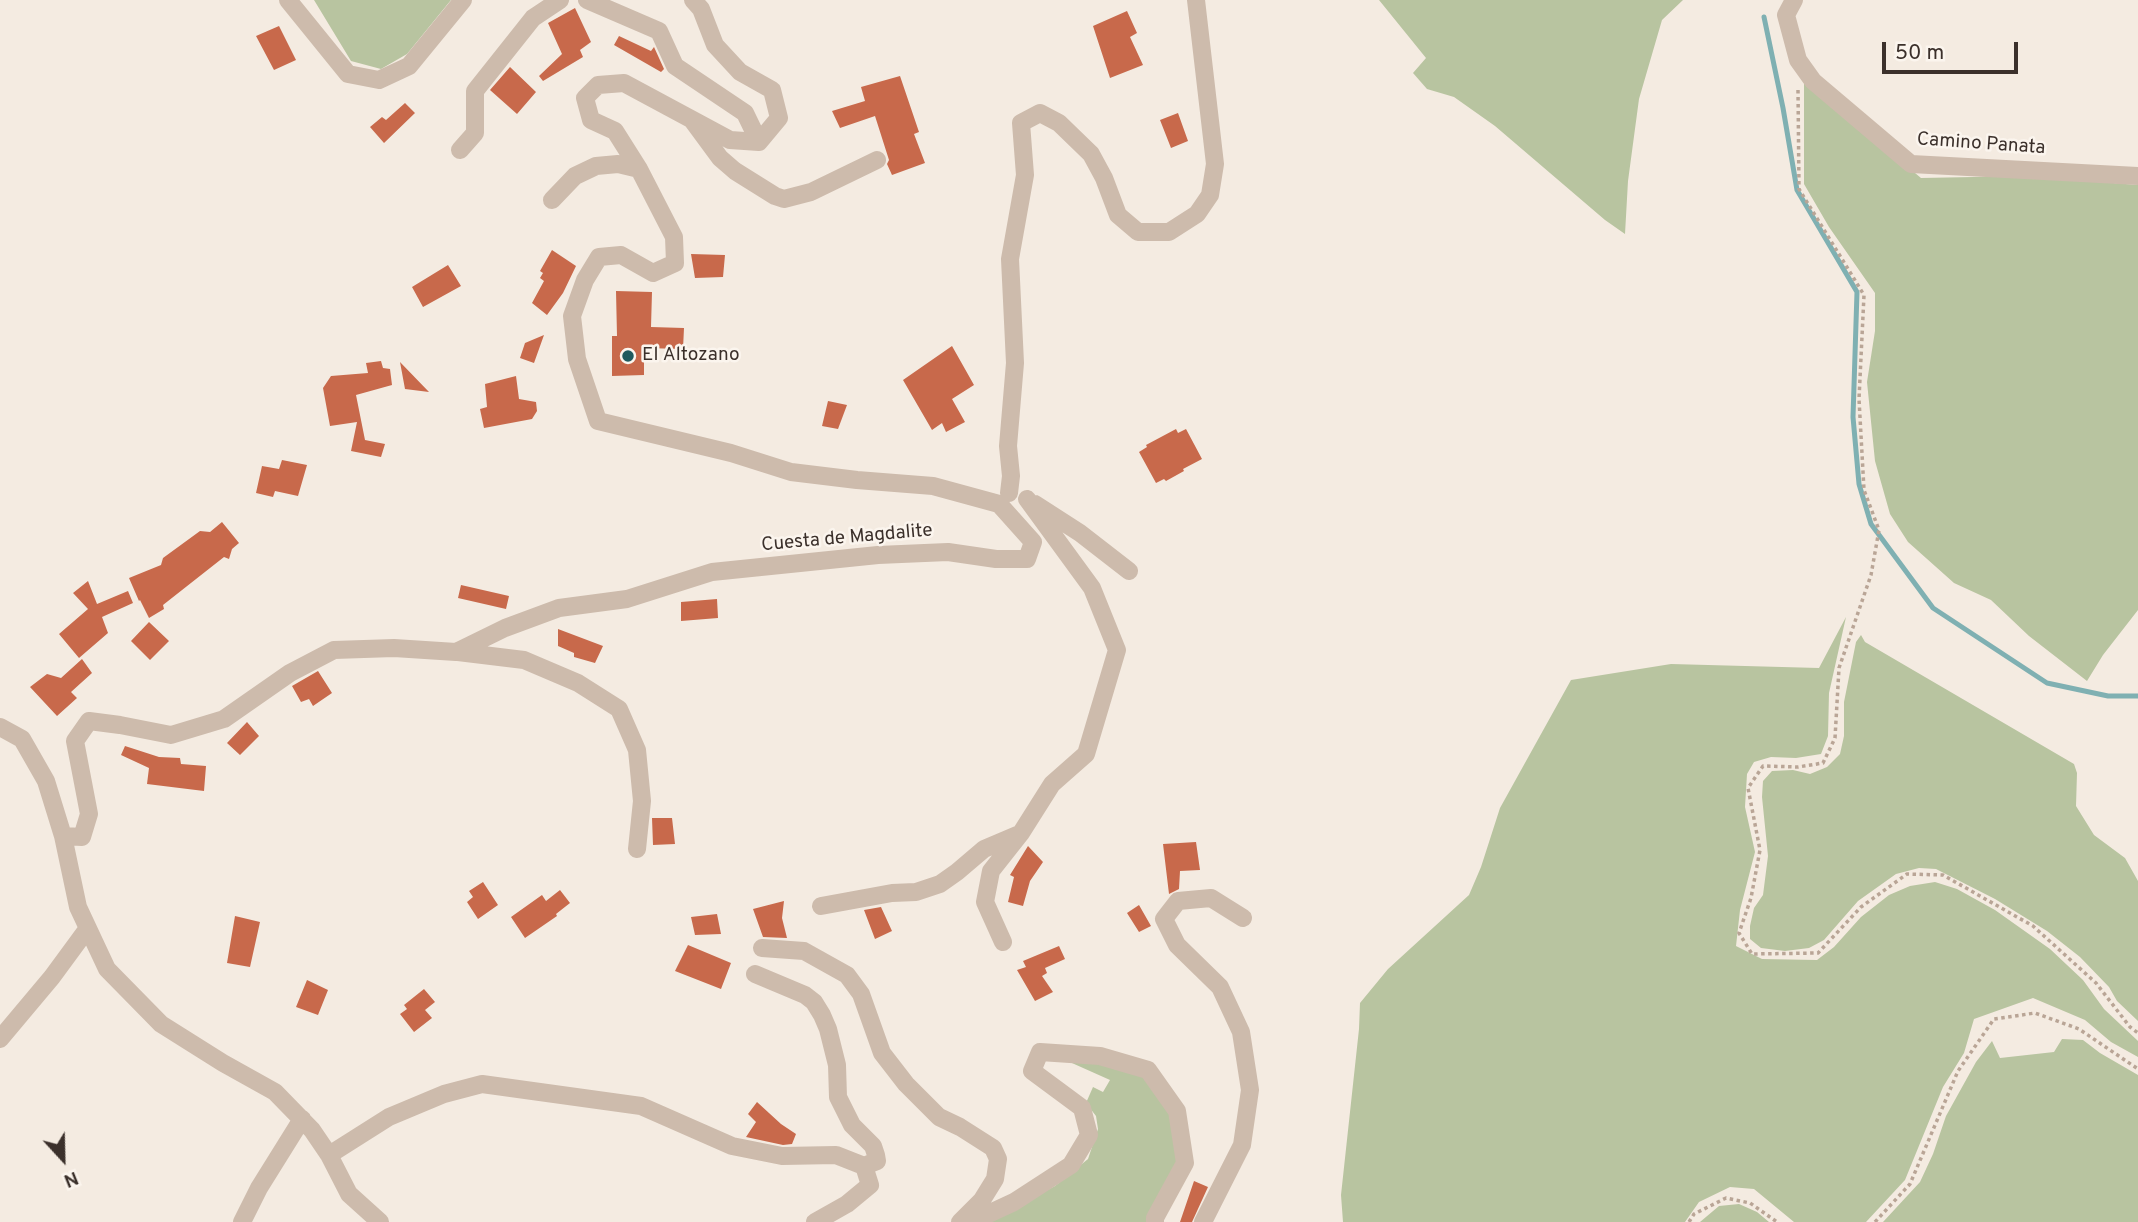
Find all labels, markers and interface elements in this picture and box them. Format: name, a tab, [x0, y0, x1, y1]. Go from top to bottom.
scale bar	[1886, 28, 2022, 72]
text: 50 m	[1895, 40, 1944, 67]
street label: Camino Panata	[1916, 129, 2046, 161]
place label: El Altozano	[642, 345, 740, 367]
marker: El Altozano	[620, 348, 636, 364]
street label: Cuesta de Magdalite	[760, 520, 934, 558]
north arrow	[28, 1124, 98, 1194]
text: N	[60, 1165, 82, 1192]

